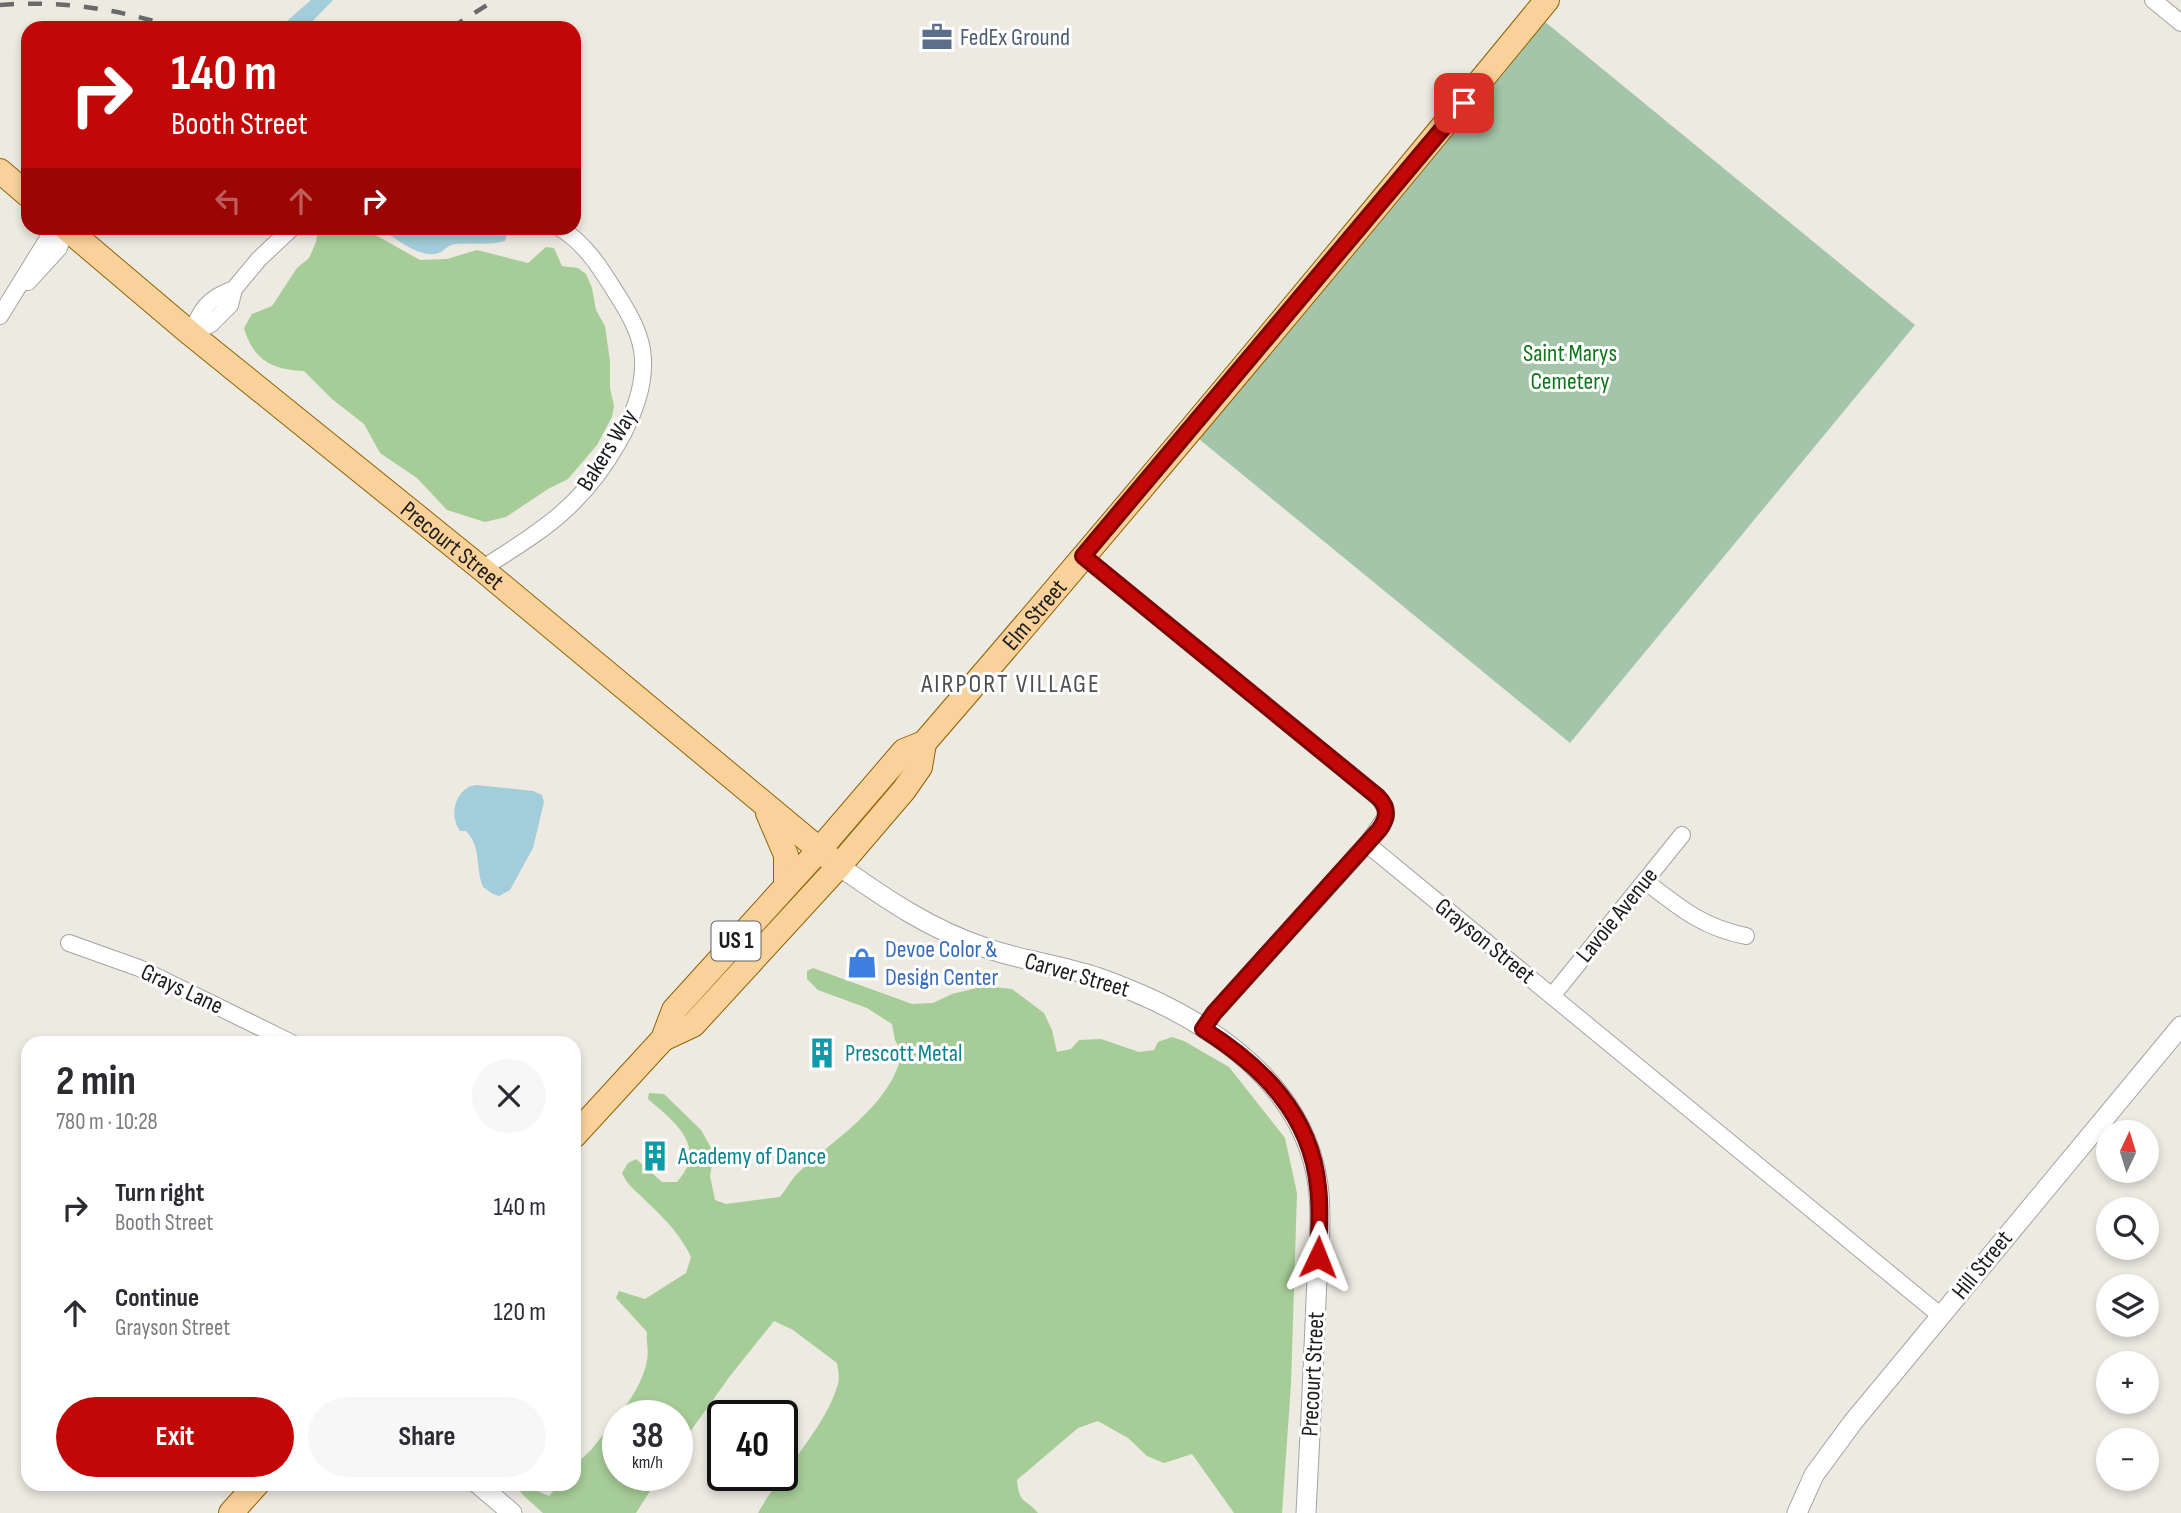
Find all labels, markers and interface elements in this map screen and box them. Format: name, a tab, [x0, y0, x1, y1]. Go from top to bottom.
office icon: FedEx Ground	[920, 20, 954, 54]
place label: FedEx Ground	[960, 23, 1070, 52]
text: 140 m	[171, 45, 277, 104]
icon: right	[56, 49, 147, 140]
pin	[1434, 73, 1494, 133]
icon: arrive	[1445, 84, 1483, 122]
text: Booth Street	[171, 105, 308, 144]
icon: left	[209, 182, 247, 220]
icon: ahead	[282, 182, 320, 220]
icon: right	[355, 182, 393, 220]
park label: Saint Marys Cemetery	[1523, 339, 1617, 396]
street label: Bakers Way	[571, 404, 643, 496]
street label: Precourt Street	[395, 495, 510, 596]
street label: Elm Street	[996, 573, 1073, 656]
district label: AIRPORT VILLAGE	[920, 669, 1101, 700]
street label: Lavoie Avenue	[1570, 862, 1664, 968]
street label: Grayson Street	[1429, 892, 1541, 990]
road number: US 1	[712, 922, 760, 960]
place label: Devoe Color & Design Center	[885, 935, 998, 992]
shop icon: Devoe Color & Design Center	[845, 946, 879, 980]
street label: Carver Street	[1021, 946, 1133, 1004]
street label: Grays Lane	[136, 957, 228, 1021]
building icon: Prescott Metal	[805, 1036, 839, 1070]
place label: Prescott Metal	[845, 1039, 963, 1068]
text: 2 min	[56, 1056, 136, 1107]
button: close	[472, 1059, 546, 1133]
text: 780 m · 10:28	[56, 1108, 158, 1136]
north arrow	[2096, 1120, 2160, 1183]
map controls	[2096, 1120, 2159, 1491]
building icon: Academy of Dance	[638, 1139, 672, 1173]
place label: Academy of Dance	[677, 1142, 826, 1171]
text: Turn right	[115, 1178, 204, 1209]
icon: right	[56, 1189, 94, 1227]
text: 140 m	[494, 1192, 546, 1223]
button: search	[2096, 1197, 2159, 1260]
text: Booth Street	[115, 1209, 213, 1237]
position arrow	[1281, 1220, 1355, 1294]
street label: Hill Street	[1946, 1225, 2018, 1305]
button: layers	[2096, 1274, 2159, 1337]
text: Continue	[115, 1283, 199, 1314]
icon: ahead	[56, 1294, 94, 1332]
text: 120 m	[493, 1297, 546, 1328]
street label: Precourt Street	[1295, 1311, 1331, 1437]
text: Grayson Street	[115, 1314, 230, 1342]
button: +	[2096, 1351, 2159, 1414]
button: Exit	[56, 1397, 294, 1477]
button: Share	[308, 1397, 546, 1477]
speed limit sign: 40	[707, 1400, 798, 1491]
text: 38	[631, 1415, 664, 1458]
button: −	[2096, 1428, 2159, 1491]
text: km/h	[632, 1452, 663, 1473]

